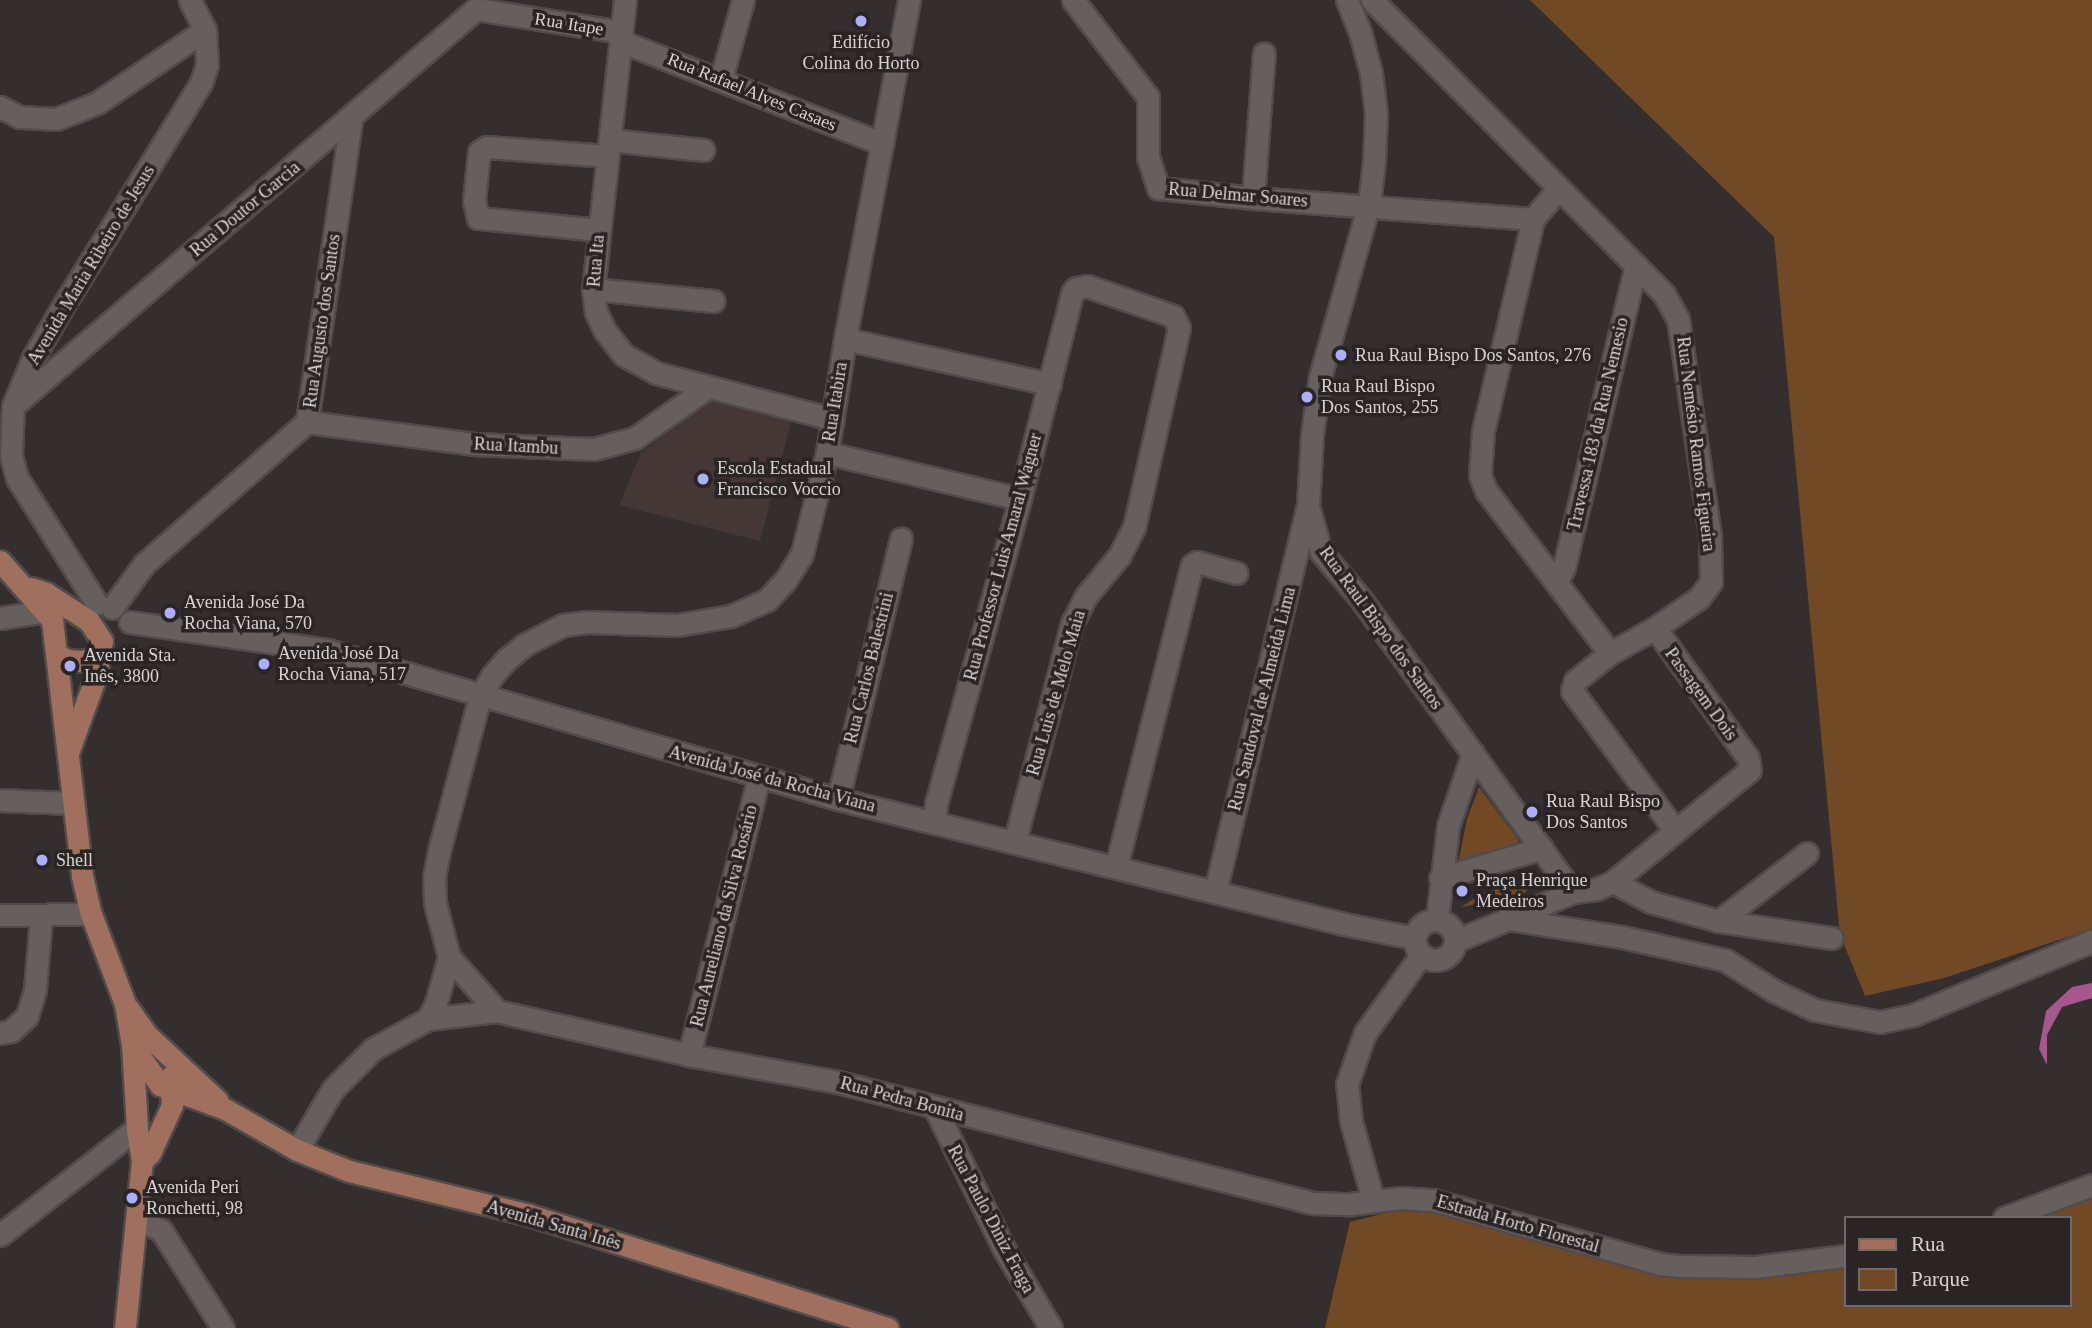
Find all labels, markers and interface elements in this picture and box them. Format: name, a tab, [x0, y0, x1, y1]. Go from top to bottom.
street label: Rua Itape	[533, 8, 605, 40]
marker: Edifício Colina do Horto	[853, 13, 869, 29]
place label: Edifício Colina do Horto	[803, 32, 919, 74]
street label: Rua Rafael Alves Casaes	[664, 48, 840, 136]
street label: Rua Doutor Garcia	[186, 157, 304, 261]
street label: Avenida Maria Ribeiro de Jesus	[23, 161, 159, 369]
street label: Rua Delmar Soares	[1167, 178, 1309, 212]
street label: Rua Augusto dos Santos	[299, 232, 345, 410]
street label: Rua Ita	[583, 234, 609, 288]
street label: Travessa 183 da Rua Nemesio	[1563, 315, 1633, 533]
street label: Rua Nemésio Ramos Figueira	[1672, 335, 1720, 553]
place label: Rua Raul Bispo Dos Santos, 276	[1355, 344, 1591, 366]
marker: Rua Raul Bispo Dos Santos, 276	[1333, 347, 1349, 363]
street label: Rua Itabira	[818, 361, 852, 443]
place label: Rua Raul Bispo Dos Santos, 255	[1321, 376, 1439, 418]
marker: Rua Raul Bispo Dos Santos, 255	[1299, 389, 1315, 405]
street label: Rua Professor Luis Amaral Wagner	[959, 430, 1047, 684]
street label: Rua Itambu	[473, 433, 559, 459]
place label: Escola Estadual Francisco Voccio	[717, 458, 841, 500]
marker: Escola Estadual Francisco Voccio	[695, 471, 711, 487]
street label: Rua Raul Bispo dos Santos	[1315, 542, 1447, 714]
street label: Rua Sandoval de Almeida Lima	[1224, 584, 1300, 814]
street label: Rua Carlos Balestrini	[840, 590, 898, 746]
place label: Avenida José Da Rocha Viana, 570	[184, 592, 312, 634]
marker: Avenida José Da Rocha Viana, 570	[162, 605, 178, 621]
street label: Rua Luis de Melo Maia	[1022, 608, 1090, 778]
place label: Avenida José Da Rocha Viana, 517	[278, 643, 406, 686]
street label: Passagem Dois	[1660, 643, 1742, 745]
place label: Avenida Sta. Inês, 3800	[84, 645, 176, 688]
marker: Avenida José Da Rocha Viana, 517	[256, 656, 272, 672]
marker: Avenida Sta. Inês, 3800	[62, 658, 78, 674]
street label: Avenida José da Rocha Viana	[666, 741, 878, 817]
place label: Rua Raul Bispo Dos Santos	[1546, 791, 1660, 834]
street label: Rua Aureliano da Silva Rosário	[686, 802, 762, 1030]
marker: Rua Raul Bispo Dos Santos	[1524, 804, 1540, 820]
place label: Shell	[56, 849, 93, 871]
marker: Shell	[34, 852, 50, 868]
place label: Praça Henrique Medeiros	[1476, 870, 1587, 912]
marker: Praça Henrique Medeiros	[1454, 883, 1470, 899]
street label: Rua Pedra Bonita	[838, 1072, 966, 1126]
street label: Rua Paulo Diniz Fraga	[943, 1141, 1039, 1297]
place label: Avenida Peri Ronchetti, 98	[146, 1177, 243, 1220]
marker: Avenida Peri Ronchetti, 98	[124, 1190, 140, 1206]
street label: Estrada Horto Florestal	[1434, 1190, 1602, 1258]
street label: Avenida Santa Inês	[484, 1196, 624, 1254]
legend	[1843, 1216, 2071, 1307]
text: Rua	[1911, 1232, 1945, 1256]
text: Parque	[1911, 1267, 1969, 1291]

